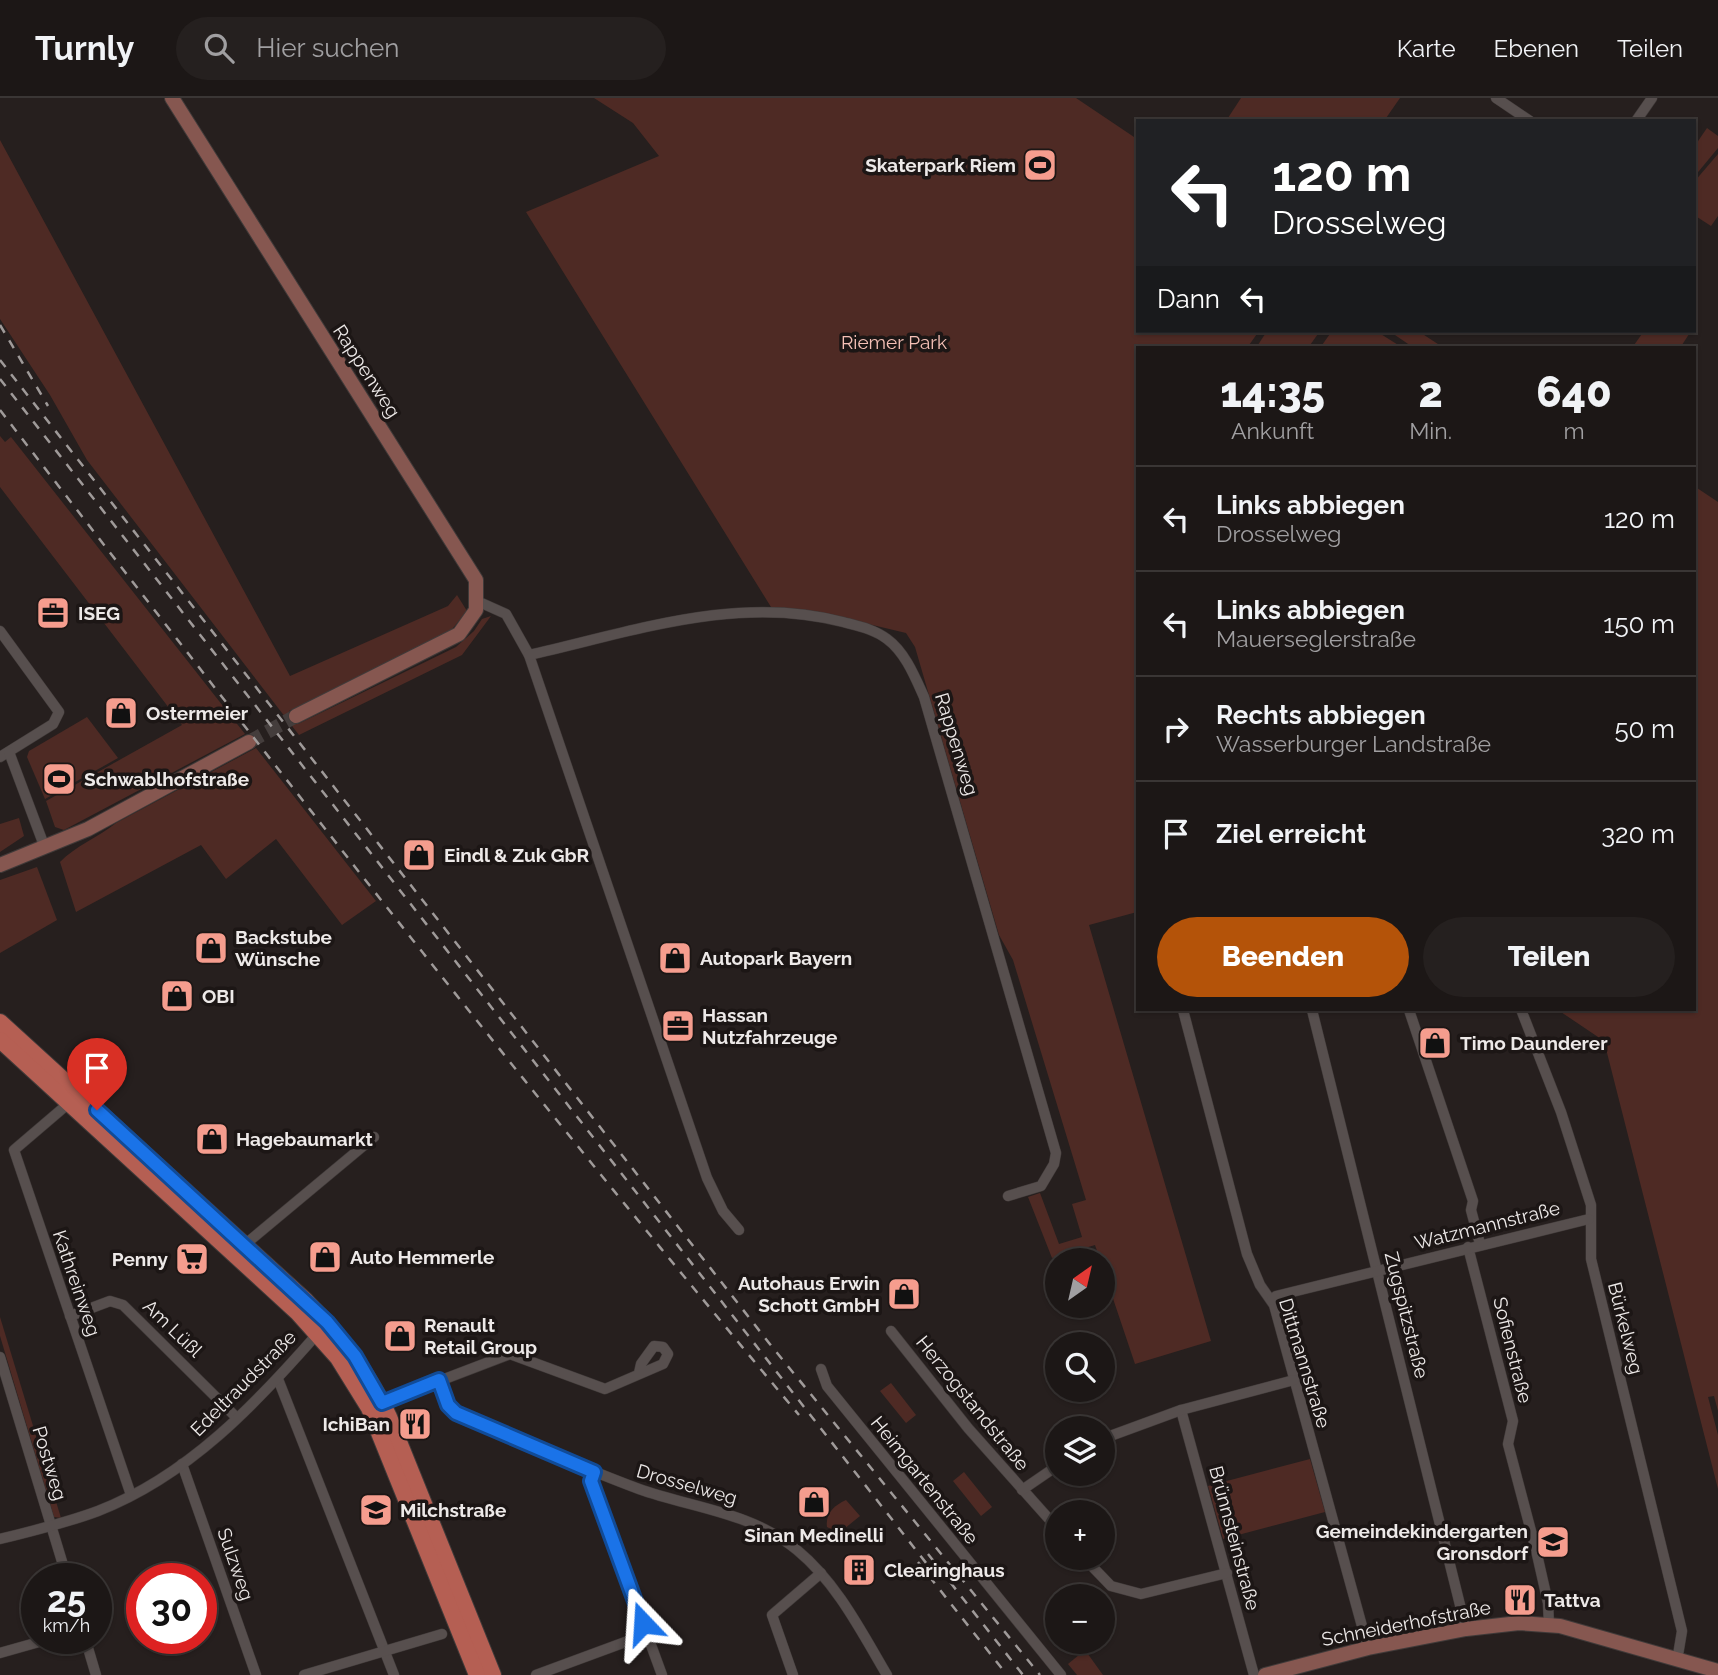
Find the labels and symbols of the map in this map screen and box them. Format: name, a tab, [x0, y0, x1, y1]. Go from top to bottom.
sports icon: Skaterpark Riem	[1021, 146, 1059, 184]
place label: Skaterpark Riem	[865, 154, 1016, 176]
street label: Rappenweg	[329, 321, 405, 421]
park label: Riemer Park	[841, 331, 947, 353]
office icon: ISEG	[34, 594, 72, 632]
place label: ISEG	[78, 602, 120, 624]
street label: Rappenweg	[931, 690, 983, 798]
shop icon: Ostermeier	[102, 694, 140, 732]
place label: Ostermeier	[146, 702, 249, 724]
sports icon: Schwablhofstraße	[40, 760, 78, 798]
place label: Schwablhofstraße	[84, 768, 249, 790]
shop icon: Eindl & Zuk GbR	[400, 836, 438, 874]
place label: Eindl & Zuk GbR	[444, 844, 589, 866]
place label: Backstube Wünsche	[235, 926, 332, 970]
shop icon: Backstube Wünsche	[192, 929, 230, 967]
shop icon: Autopark Bayern	[656, 939, 694, 977]
place label: Autopark Bayern	[700, 947, 852, 969]
shop icon: OBI	[158, 977, 196, 1015]
place label: OBI	[202, 985, 235, 1007]
place label: Hassan Nutzfahrzeuge	[702, 1004, 837, 1048]
office icon: Hassan Nutzfahrzeuge	[659, 1007, 697, 1045]
shop icon: Timo Daunderer	[1416, 1024, 1454, 1062]
place label: Timo Daunderer	[1460, 1032, 1608, 1054]
pin	[67, 1038, 127, 1110]
shop icon: Hagebaumarkt	[193, 1120, 231, 1158]
place label: Hagebaumarkt	[236, 1128, 374, 1150]
street label: Watzmannstraße	[1412, 1196, 1562, 1254]
street label: Kathreinweg	[49, 1227, 105, 1339]
shop icon: Auto Hemmerle	[306, 1238, 344, 1276]
supermarket icon: Penny	[173, 1240, 211, 1278]
place label: Auto Hemmerle	[350, 1246, 494, 1268]
place label: Penny	[112, 1248, 169, 1270]
north arrow	[1045, 1248, 1115, 1318]
street label: Zugspitzstraße	[1381, 1249, 1433, 1381]
place label: Autohaus Erwin Schott GmbH	[738, 1272, 880, 1316]
shop icon: Autohaus Erwin Schott GmbH	[885, 1275, 923, 1313]
street label: Bürkelweg	[1604, 1280, 1648, 1376]
street label: Am Lüßl	[139, 1295, 208, 1362]
street label: Dittmannstraße	[1275, 1295, 1335, 1431]
street label: Sofienstraße	[1489, 1295, 1537, 1405]
place label: Renault Retail Group	[424, 1314, 537, 1358]
shop icon: Renault Retail Group	[381, 1317, 419, 1355]
street label: Edeltraudstraße	[186, 1326, 300, 1440]
street label: Herzogstandstraße	[912, 1331, 1034, 1475]
restaurant icon: IchiBan	[396, 1405, 434, 1443]
street label: Heimgartenstraße	[867, 1412, 983, 1548]
place label: IchiBan	[322, 1413, 390, 1435]
street label: Postweg	[28, 1423, 72, 1503]
street label: Drosselweg	[634, 1459, 740, 1509]
street label: Brünnsteinstraße	[1205, 1463, 1265, 1613]
shop icon: Sinan Medinelli	[795, 1483, 833, 1521]
school or university icon: Milchstraße	[357, 1491, 395, 1529]
place label: Milchstraße	[400, 1499, 506, 1521]
place label: Gemeindekindergarten Gronsdorf	[1316, 1520, 1529, 1564]
school or university icon: Gemeindekindergarten Gronsdorf	[1534, 1523, 1572, 1561]
place label: Sinan Medinelli	[744, 1524, 884, 1546]
street label: Sulzweg	[213, 1525, 259, 1603]
building icon: Clearinghaus	[840, 1551, 878, 1589]
place label: Clearinghaus	[884, 1559, 1005, 1581]
speed limit sign: 30	[126, 1563, 217, 1654]
restaurant icon: Tattva	[1501, 1581, 1539, 1619]
position arrow	[606, 1586, 680, 1660]
place label: Tattva	[1544, 1589, 1601, 1611]
street label: Schneiderhofstraße	[1320, 1596, 1492, 1650]

